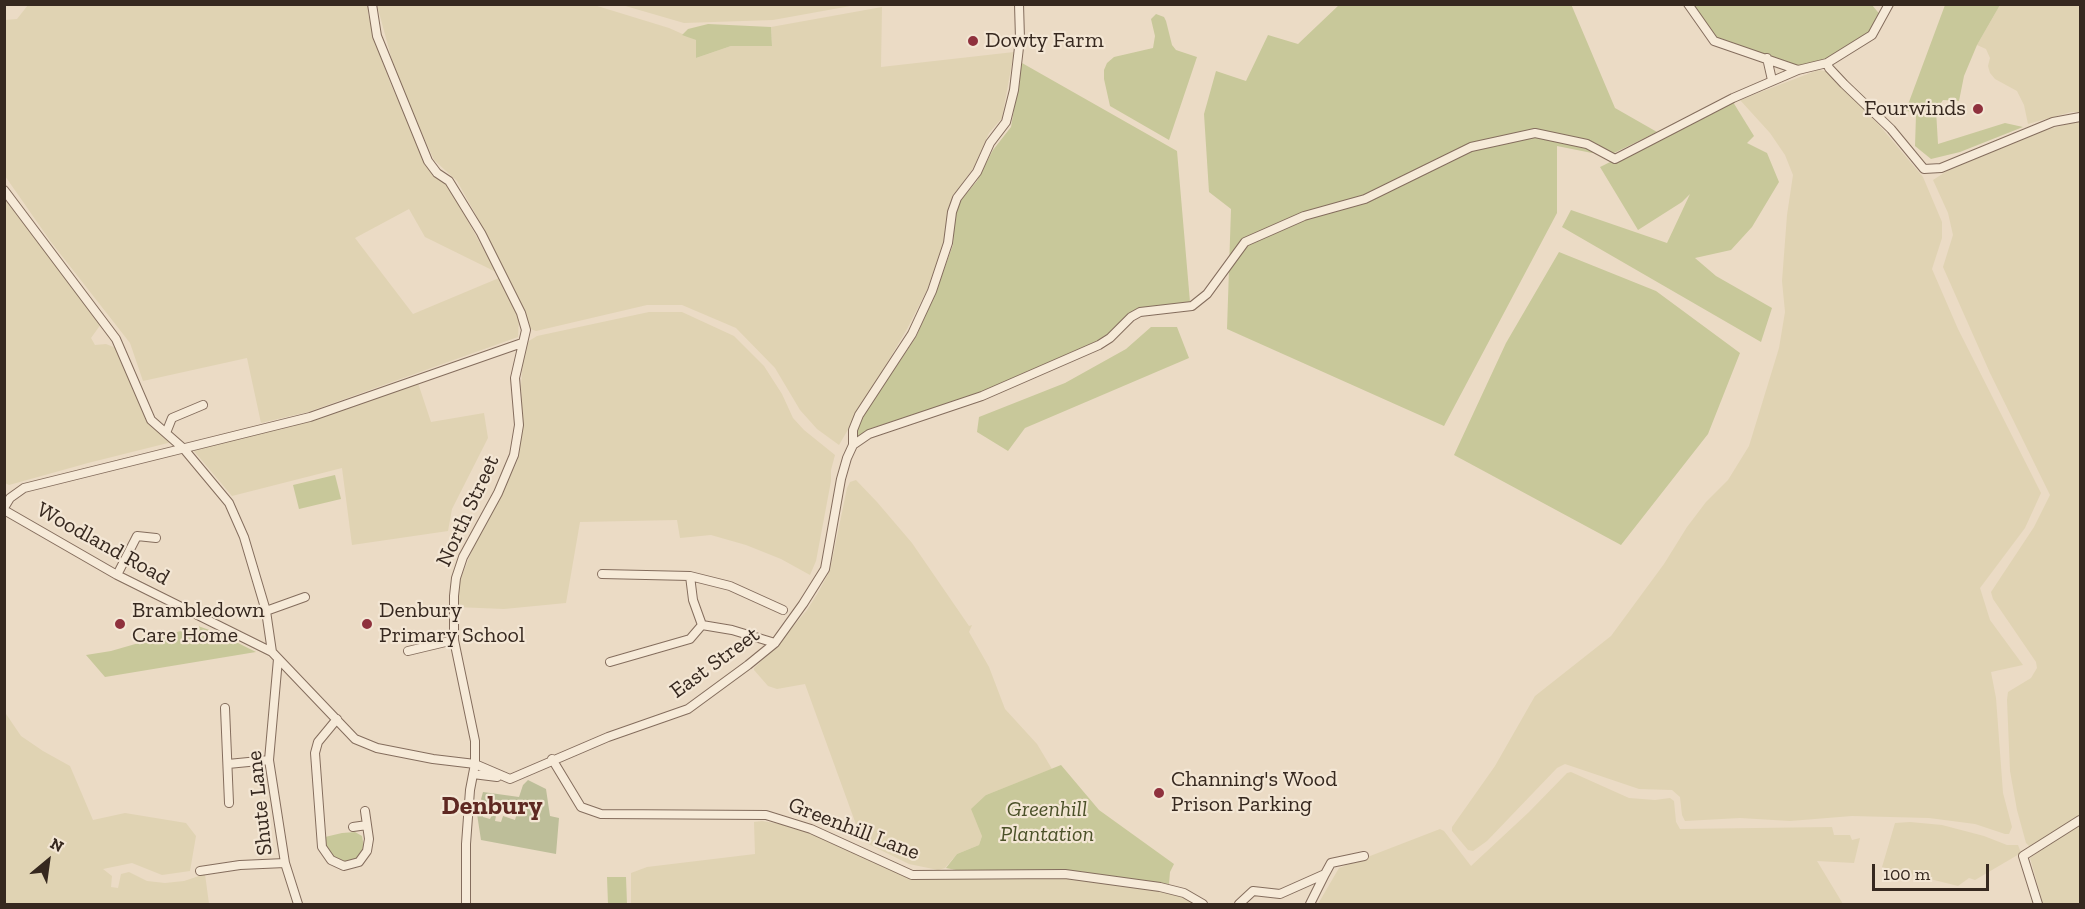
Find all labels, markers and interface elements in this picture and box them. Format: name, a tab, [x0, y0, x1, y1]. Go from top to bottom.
place label: Dowty Farm	[985, 28, 1104, 54]
marker: Dowty Farm	[966, 34, 980, 48]
place label: Fourwinds	[1864, 96, 1966, 122]
marker: Fourwinds	[1971, 102, 1985, 116]
street label: North Street	[431, 451, 505, 571]
street label: Woodland Road	[32, 497, 174, 591]
place label: Brambledown Care Home	[132, 598, 265, 650]
place label: Denbury Primary School	[379, 598, 525, 650]
marker: Brambledown Care Home	[113, 617, 127, 631]
marker: Denbury Primary School	[360, 617, 374, 631]
street label: East Street	[665, 622, 765, 704]
street label: Shute Lane	[241, 749, 279, 857]
place label: Channing's Wood Prison Parking	[1171, 767, 1337, 818]
marker: Channing's Wood Prison Parking	[1152, 786, 1166, 800]
district label: Denbury	[442, 791, 542, 823]
street label: Greenhill Lane	[785, 792, 923, 866]
park label: Greenhill Plantation	[1000, 797, 1094, 848]
north arrow	[18, 831, 78, 891]
text: N	[47, 834, 67, 856]
scale bar	[1875, 852, 1992, 890]
text: 100 m	[1883, 863, 1930, 885]

